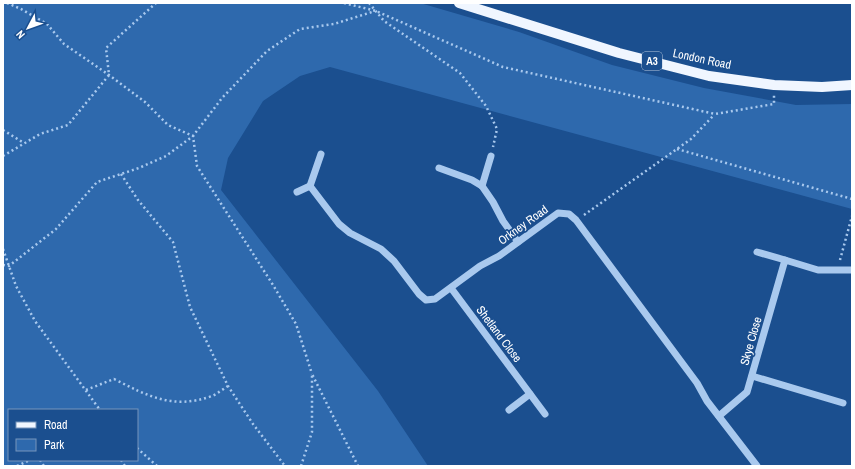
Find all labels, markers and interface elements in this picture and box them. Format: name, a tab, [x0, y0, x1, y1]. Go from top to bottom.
north arrow	[8, 8, 48, 48]
text: N	[13, 28, 28, 42]
street label: London Road	[671, 45, 733, 73]
road number: A3	[642, 52, 662, 70]
street label: Orkney Road	[495, 201, 551, 249]
street label: Shetland Close	[473, 303, 525, 365]
street label: Skye Close	[736, 315, 766, 367]
legend	[8, 409, 138, 461]
text: Road	[44, 417, 68, 433]
text: Park	[44, 437, 64, 453]

